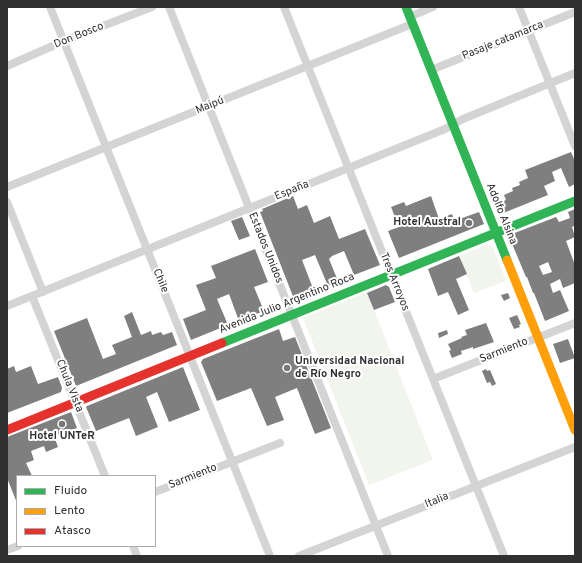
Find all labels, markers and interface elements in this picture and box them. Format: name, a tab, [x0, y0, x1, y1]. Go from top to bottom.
street label: Pasaje catamarca	[460, 19, 546, 63]
street label: Don Bosco	[52, 20, 106, 52]
street label: Maipú	[194, 94, 226, 118]
street label: España	[273, 178, 311, 204]
street label: Adolfo Alsina	[483, 181, 519, 247]
street label: Estados Unidos	[245, 211, 285, 285]
place label: Hotel Austral	[393, 216, 461, 230]
marker: Hotel Austral	[464, 218, 474, 228]
street label: Tres Arroyos	[376, 251, 412, 313]
street label: Chile	[149, 267, 171, 295]
street label: Avenida Julio Argentino Roca	[217, 271, 357, 337]
street label: Sarmiento	[478, 335, 530, 367]
place label: Universidad Nacional de Río Negro	[295, 355, 404, 381]
street label: Chula Vista	[52, 358, 86, 414]
marker: Universidad Nacional de Río Negro	[282, 363, 292, 373]
marker: Hotel UNTeR	[57, 419, 67, 429]
place label: Hotel UNTeR	[29, 430, 95, 444]
street label: Sarmiento	[167, 461, 219, 493]
legend	[16, 475, 156, 547]
text: Fluido	[54, 483, 87, 499]
street label: Italia	[423, 490, 451, 512]
text: Lento	[54, 503, 85, 519]
text: Atasco	[54, 523, 91, 539]

